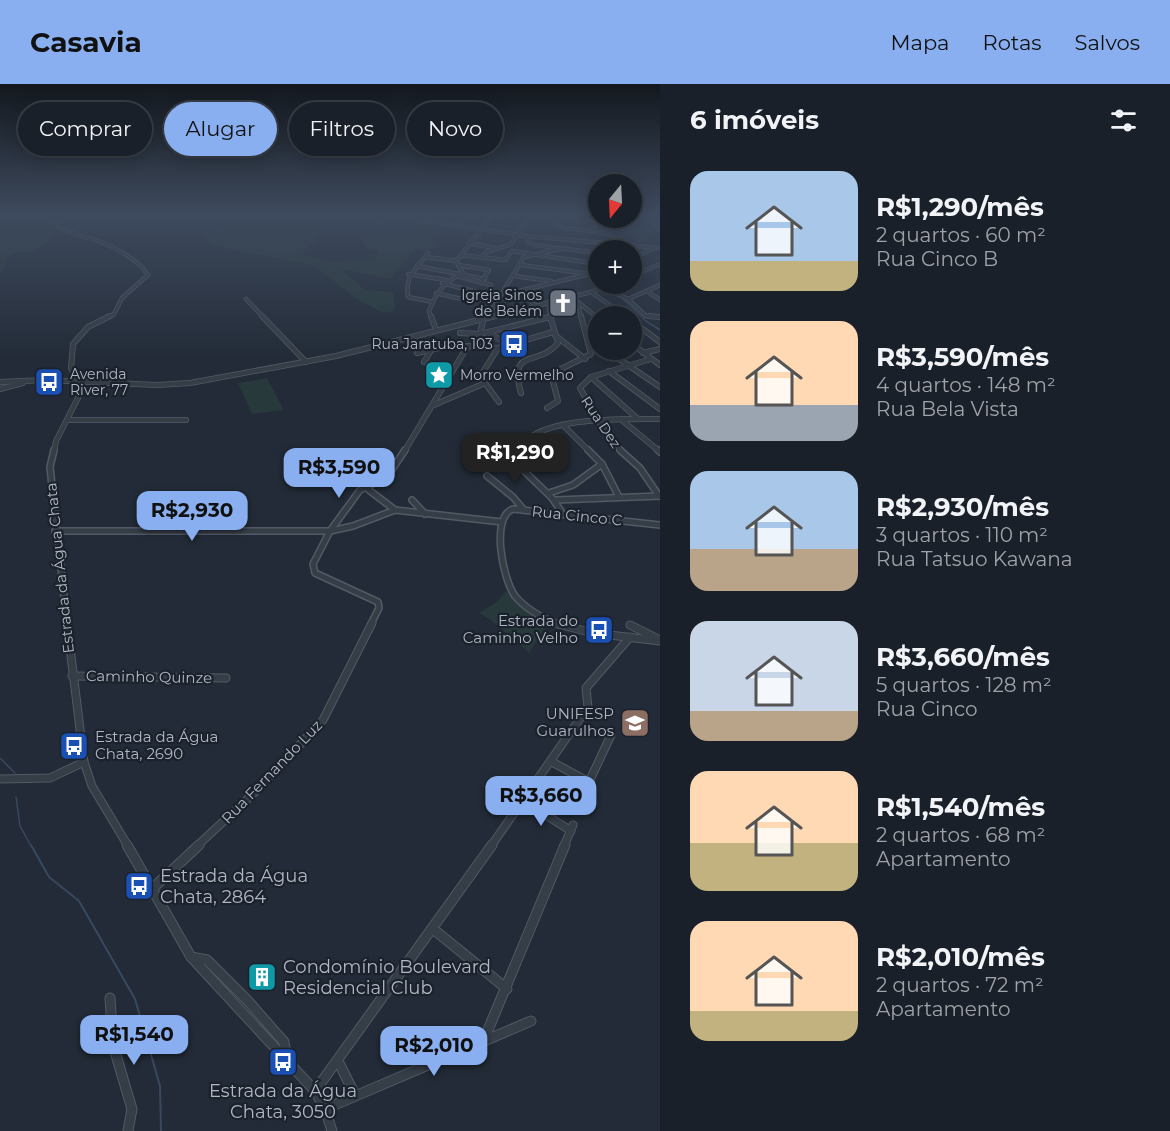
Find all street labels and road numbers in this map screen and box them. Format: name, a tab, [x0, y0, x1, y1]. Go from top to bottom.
street label: Rua Dez	[577, 393, 625, 451]
street label: Estrada da Água Chata	[41, 482, 78, 654]
street label: Rua Cinco C	[531, 501, 624, 530]
street label: Caminho Quinze	[86, 666, 212, 687]
street label: Rua Fernando Luz	[217, 716, 326, 828]

